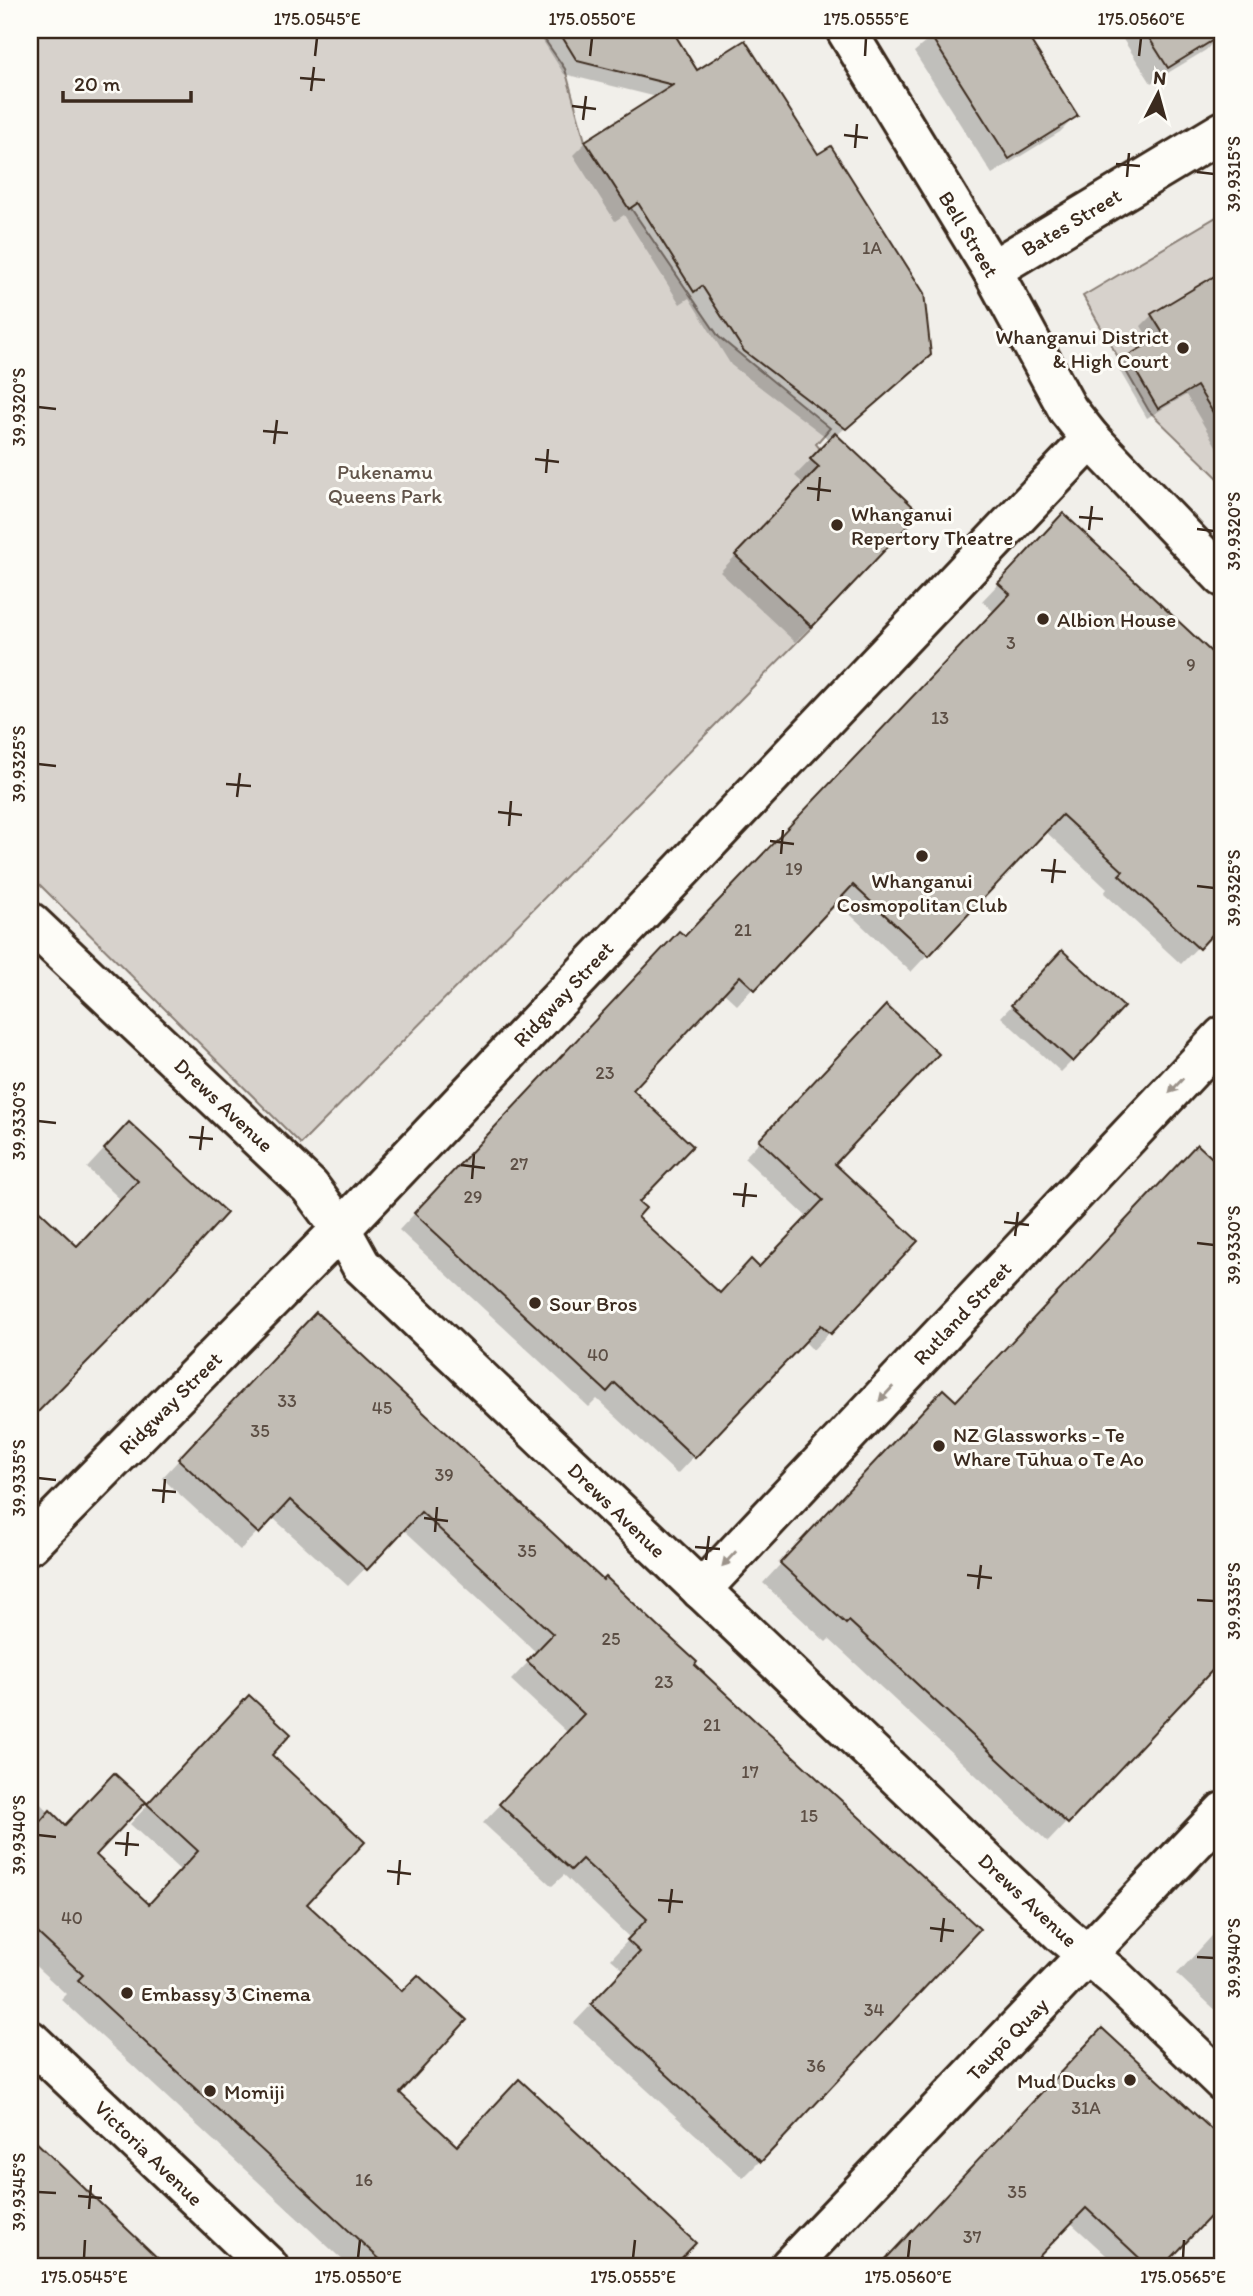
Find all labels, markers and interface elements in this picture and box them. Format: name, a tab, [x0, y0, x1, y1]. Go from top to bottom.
text: 175.0545°E	[273, 8, 361, 30]
text: 175.0550°E	[548, 8, 636, 30]
text: 175.0555°E	[823, 8, 909, 30]
text: 175.0560°E	[1097, 8, 1185, 30]
scale bar	[63, 60, 191, 104]
north arrow	[1124, 60, 1194, 130]
text: N	[1152, 65, 1167, 90]
text: 20 m	[74, 71, 121, 96]
text: 39.9315°S	[1223, 136, 1245, 212]
street label: Bates Street	[1016, 182, 1126, 262]
street label: Bell Street	[934, 186, 1005, 282]
house number: 1A	[862, 237, 882, 259]
place label: Whanganui District & High Court	[995, 324, 1169, 373]
marker: Whanganui District & High Court	[1175, 340, 1191, 356]
text: 39.9320°S	[8, 368, 30, 446]
park label: Pukenamu Queens Park	[328, 459, 442, 508]
text: 39.9320°S	[1223, 492, 1245, 570]
place label: Whanganui Repertory Theatre	[851, 501, 1013, 550]
marker: Whanganui Repertory Theatre	[829, 517, 845, 533]
place label: Albion House	[1057, 607, 1176, 632]
marker: Albion House	[1035, 611, 1051, 627]
house number: 3	[1006, 632, 1016, 654]
house number: 9	[1186, 654, 1196, 676]
house number: 13	[931, 707, 949, 729]
text: 39.9325°S	[8, 725, 30, 803]
marker: Whanganui Cosmopolitan Club	[914, 848, 930, 864]
text: 39.9325°S	[1223, 849, 1245, 927]
house number: 19	[785, 858, 803, 880]
place label: Whanganui Cosmopolitan Club	[836, 868, 1008, 917]
house number: 21	[734, 919, 752, 941]
street label: Ridgway Street	[508, 936, 618, 1052]
street label: Drews Avenue	[169, 1053, 279, 1157]
house number: 23	[595, 1062, 615, 1084]
one-way arrow	[1169, 1077, 1185, 1094]
text: 39.9330°S	[8, 1081, 30, 1161]
house number: 27	[510, 1153, 528, 1175]
house number: 29	[464, 1186, 482, 1208]
text: 39.9330°S	[1223, 1205, 1245, 1285]
street label: Rutland Street	[908, 1256, 1016, 1370]
place label: Sour Bros	[549, 1291, 637, 1316]
marker: Sour Bros	[527, 1295, 543, 1311]
house number: 40	[587, 1344, 609, 1366]
street label: Ridgway Street	[113, 1346, 227, 1460]
one-way arrow	[878, 1385, 894, 1402]
house number: 33	[277, 1390, 297, 1412]
house number: 45	[372, 1397, 392, 1419]
house number: 35	[250, 1420, 270, 1442]
place label: NZ Glassworks - Te Whare Tūhua o Te Ao	[953, 1422, 1144, 1471]
marker: NZ Glassworks - Te Whare Tūhua o Te Ao	[931, 1438, 947, 1454]
text: 39.9335°S	[8, 1439, 30, 1517]
street label: Drews Avenue	[563, 1457, 671, 1563]
house number: 39	[434, 1464, 454, 1486]
house number: 35	[517, 1540, 537, 1562]
one-way arrow	[722, 1550, 738, 1567]
text: 39.9335°S	[1223, 1562, 1245, 1640]
house number: 25	[602, 1628, 620, 1650]
house number: 23	[654, 1671, 674, 1693]
house number: 21	[703, 1714, 721, 1736]
house number: 17	[741, 1761, 759, 1783]
text: 39.9340°S	[8, 1795, 30, 1875]
house number: 15	[800, 1805, 818, 1827]
street label: Drews Avenue	[973, 1848, 1083, 1952]
house number: 40	[61, 1907, 83, 1929]
text: 39.9340°S	[1223, 1918, 1245, 1998]
place label: Embassy 3 Cinema	[141, 1981, 311, 2006]
marker: Embassy 3 Cinema	[119, 1985, 135, 2001]
street label: Taupō Quay	[961, 1992, 1053, 2086]
house number: 34	[864, 1999, 884, 2021]
house number: 36	[806, 2055, 826, 2077]
place label: Mud Ducks	[1017, 2068, 1116, 2093]
marker: Mud Ducks	[1122, 2072, 1138, 2088]
place label: Momiji	[224, 2079, 285, 2104]
marker: Momiji	[202, 2083, 218, 2099]
street label: Victoria Avenue	[90, 2095, 208, 2211]
house number: 31A	[1071, 2097, 1101, 2119]
text: 39.9345°S	[8, 2153, 30, 2231]
house number: 16	[355, 2169, 373, 2191]
house number: 35	[1007, 2181, 1027, 2203]
house number: 37	[963, 2226, 981, 2248]
text: 175.0545°E	[40, 2266, 128, 2288]
text: 175.0550°E	[314, 2266, 402, 2288]
text: 175.0555°E	[590, 2266, 676, 2288]
text: 175.0560°E	[864, 2266, 952, 2288]
text: 175.0565°E	[1140, 2266, 1226, 2288]

